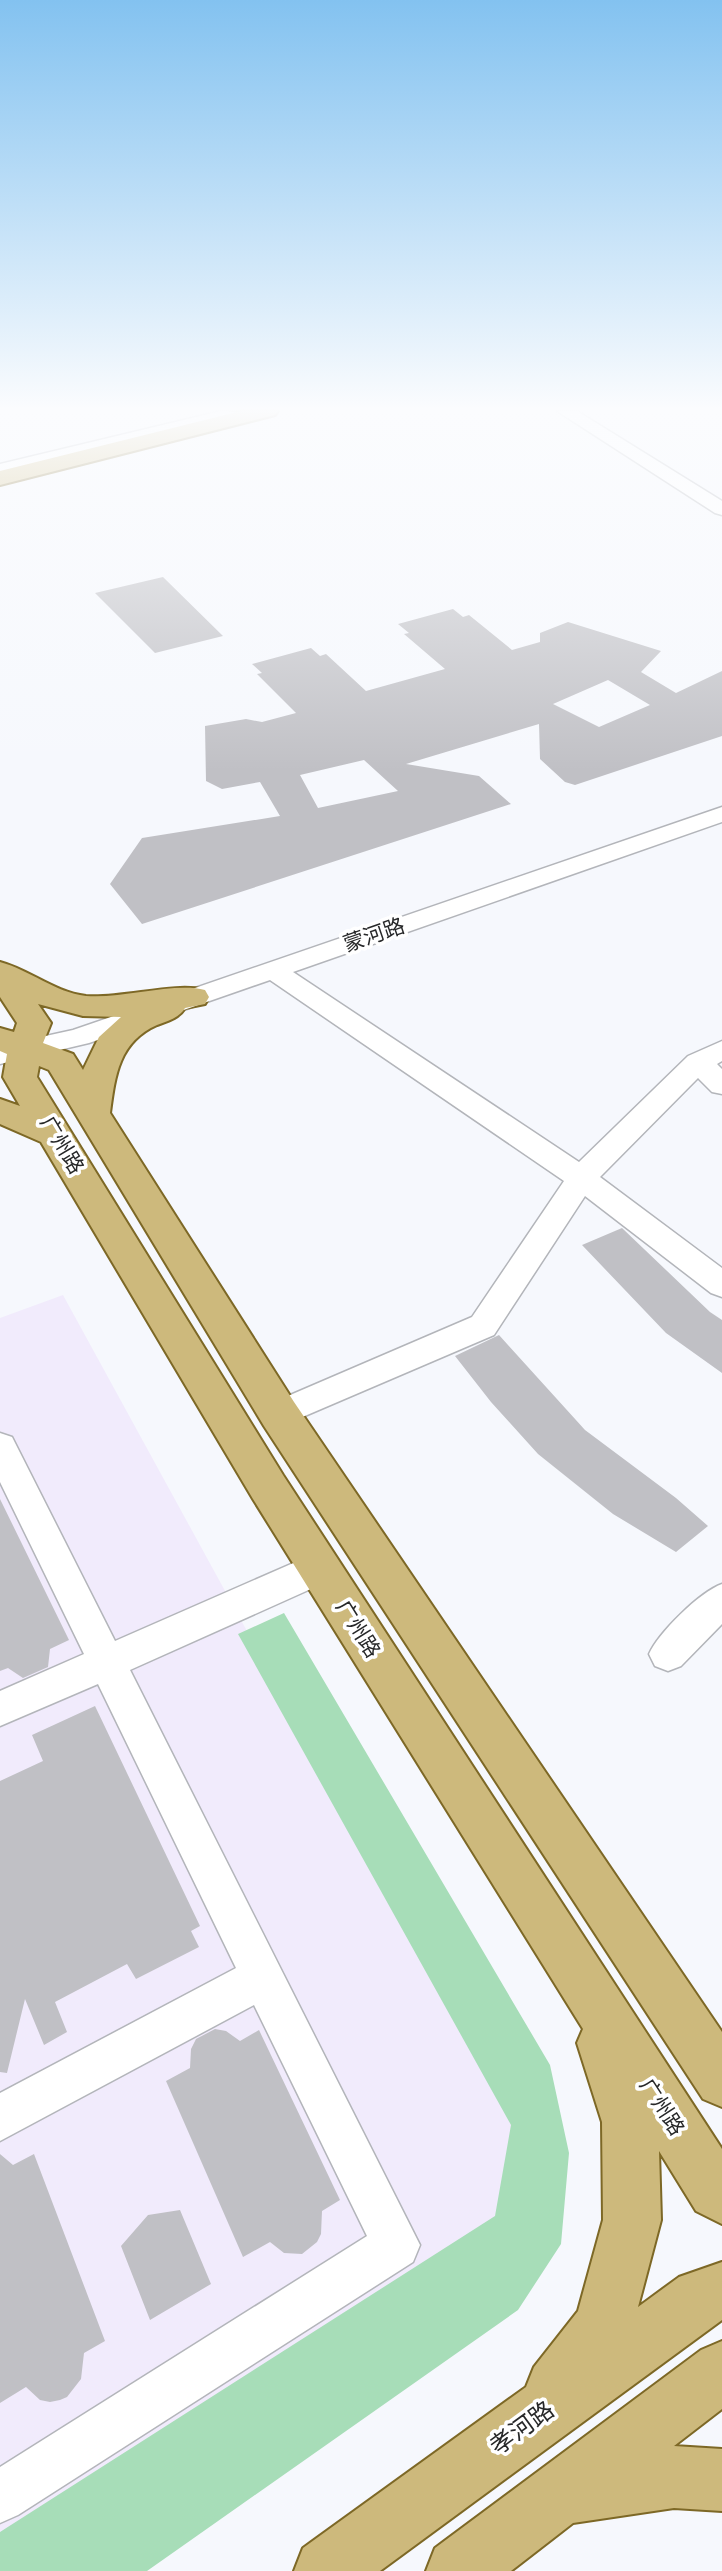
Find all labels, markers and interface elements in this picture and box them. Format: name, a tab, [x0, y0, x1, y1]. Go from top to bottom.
street label: 蒙河路	[339, 911, 409, 959]
street label: 广州路	[33, 1110, 91, 1180]
street label: 广州路	[329, 1594, 387, 1664]
street label: 广州路	[632, 2072, 692, 2142]
street label: 孝河路	[483, 2393, 562, 2464]

